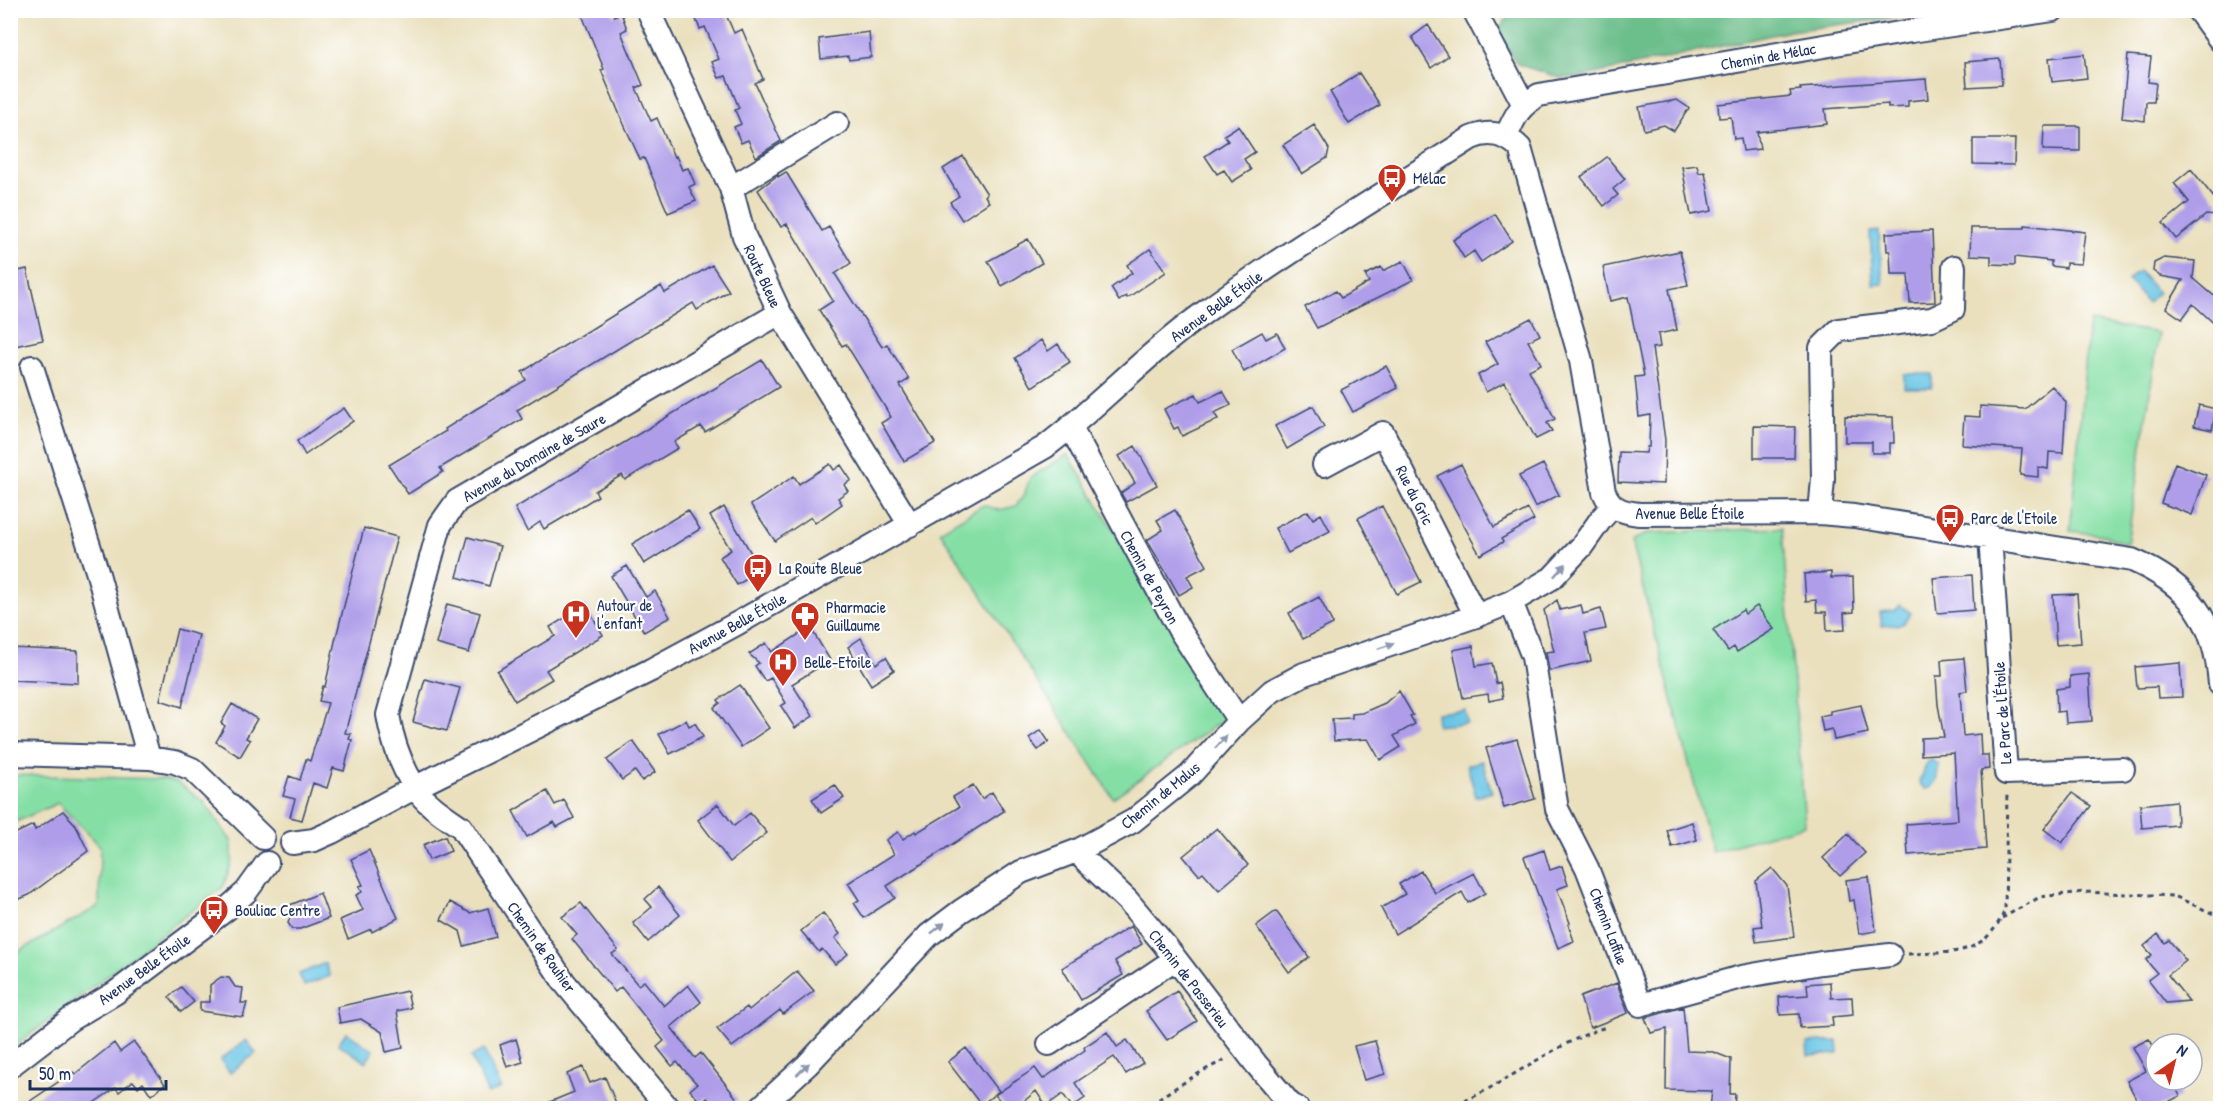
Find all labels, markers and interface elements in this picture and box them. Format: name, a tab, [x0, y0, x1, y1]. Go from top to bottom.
street label: Chemin de Mélac	[1719, 37, 1818, 75]
bus stop icon: Mélac	[1376, 162, 1408, 204]
place label: Mélac	[1413, 167, 1446, 189]
street label: Route Bleue	[739, 241, 787, 312]
street label: Avenue Belle Étoile	[1165, 265, 1267, 347]
street label: Avenue du Domaine de Saure	[459, 407, 610, 507]
street label: Rue du Gric	[1391, 462, 1440, 529]
street label: Avenue Belle Étoile	[1636, 502, 1745, 524]
bus stop icon: Parc de l'Etoile	[1934, 502, 1966, 544]
place label: Parc de l'Etoile	[1971, 507, 2058, 529]
street label: Chemin de Peyron	[1115, 526, 1185, 628]
bus stop icon: La Route Bleue	[742, 552, 774, 594]
place label: La Route Bleue	[779, 557, 863, 579]
one-way arrow	[1553, 562, 1567, 577]
street label: Avenue Belle Étoile	[684, 587, 791, 659]
place label: Autour de l'enfant	[597, 594, 653, 634]
place label: Pharmacie Guillaume	[826, 596, 887, 636]
hospital icon: Autour de l'enfant	[560, 598, 592, 640]
pharmacy icon: Pharmacie Guillaume	[789, 600, 821, 642]
one-way arrow	[1377, 641, 1395, 651]
hospital icon: Belle-Etoile	[767, 646, 799, 688]
place label: Belle-Etoile	[804, 651, 872, 673]
street label: Le Parc de l'Étoile	[1987, 661, 2017, 765]
one-way arrow	[1214, 734, 1228, 749]
street label: Chemin de Malus	[1116, 756, 1204, 834]
street label: Chemin Laffue	[1584, 884, 1634, 968]
bus stop icon: Bouliac Centre	[198, 894, 230, 936]
street label: Chemin de Rouhier	[502, 897, 582, 997]
place label: Bouliac Centre	[235, 899, 321, 921]
one-way arrow	[931, 923, 946, 935]
street label: Chemin de Passerieu	[1144, 924, 1235, 1032]
street label: Avenue Belle Étoile	[93, 928, 195, 1010]
north arrow	[2144, 1032, 2204, 1092]
text: N	[2173, 1038, 2193, 1061]
scale bar	[30, 1053, 166, 1091]
text: 50 m	[39, 1061, 71, 1086]
one-way arrow	[796, 1062, 810, 1076]

